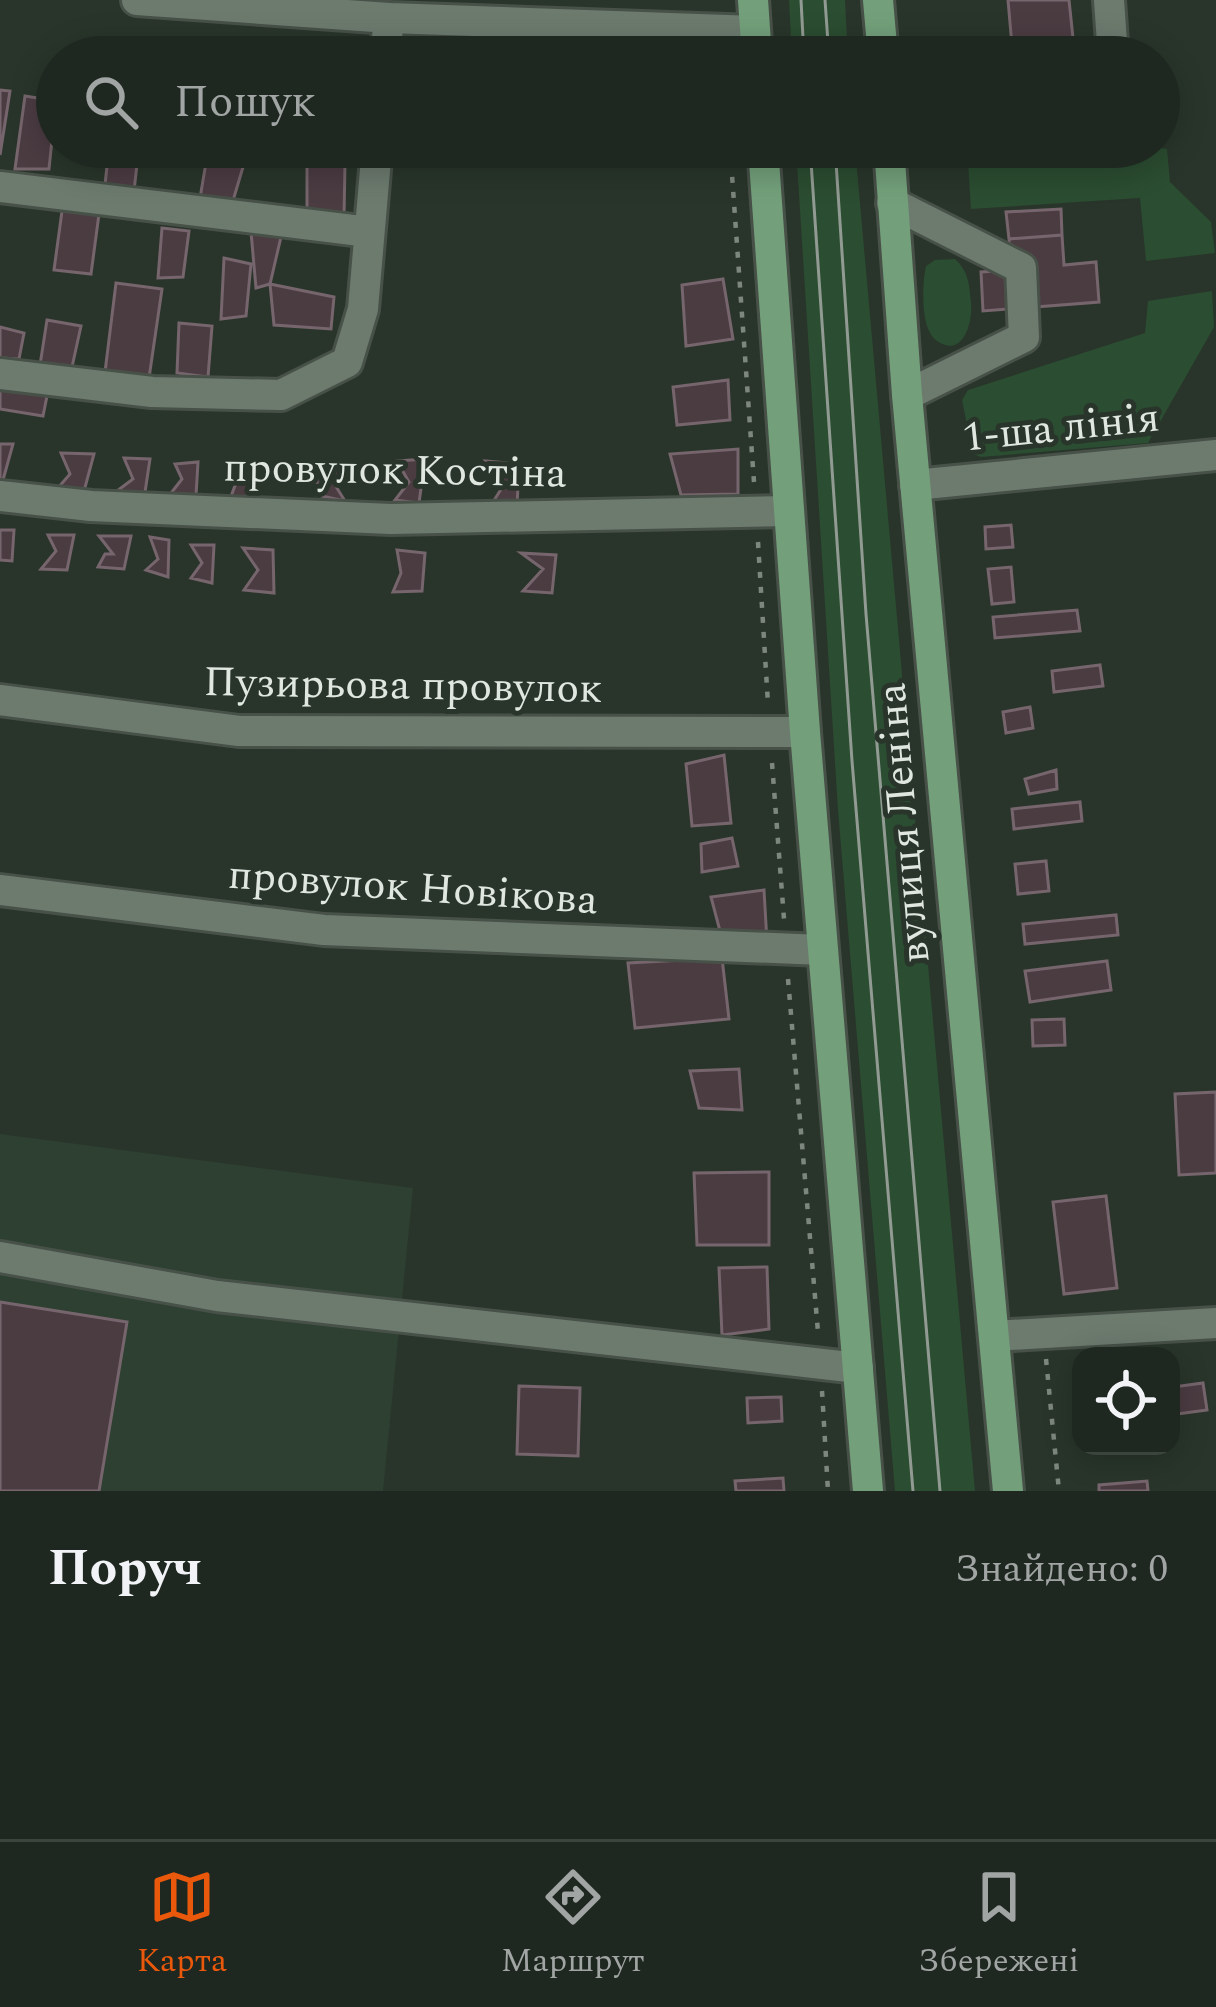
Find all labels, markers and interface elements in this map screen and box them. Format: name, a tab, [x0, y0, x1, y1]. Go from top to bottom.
search box	[36, 36, 1180, 168]
text: Пошук	[174, 68, 316, 137]
icon: search	[78, 69, 144, 135]
street label: 1-ша лінія	[959, 386, 1163, 470]
street label: провулок Костіна	[223, 437, 568, 506]
street label: Пузирьова провулок	[203, 651, 603, 721]
street label: вулиця Леніна	[860, 680, 948, 966]
street label: провулок Новікова	[226, 844, 601, 932]
map controls	[1072, 1347, 1180, 1455]
button: locate	[1072, 1347, 1180, 1455]
text: Поруч	[48, 1530, 202, 1608]
text: Знайдено: 0	[954, 1540, 1168, 1599]
tab: Карта	[137, 1864, 227, 1986]
tab: Маршрут	[501, 1864, 644, 1986]
tab: Збережені	[918, 1864, 1079, 1986]

